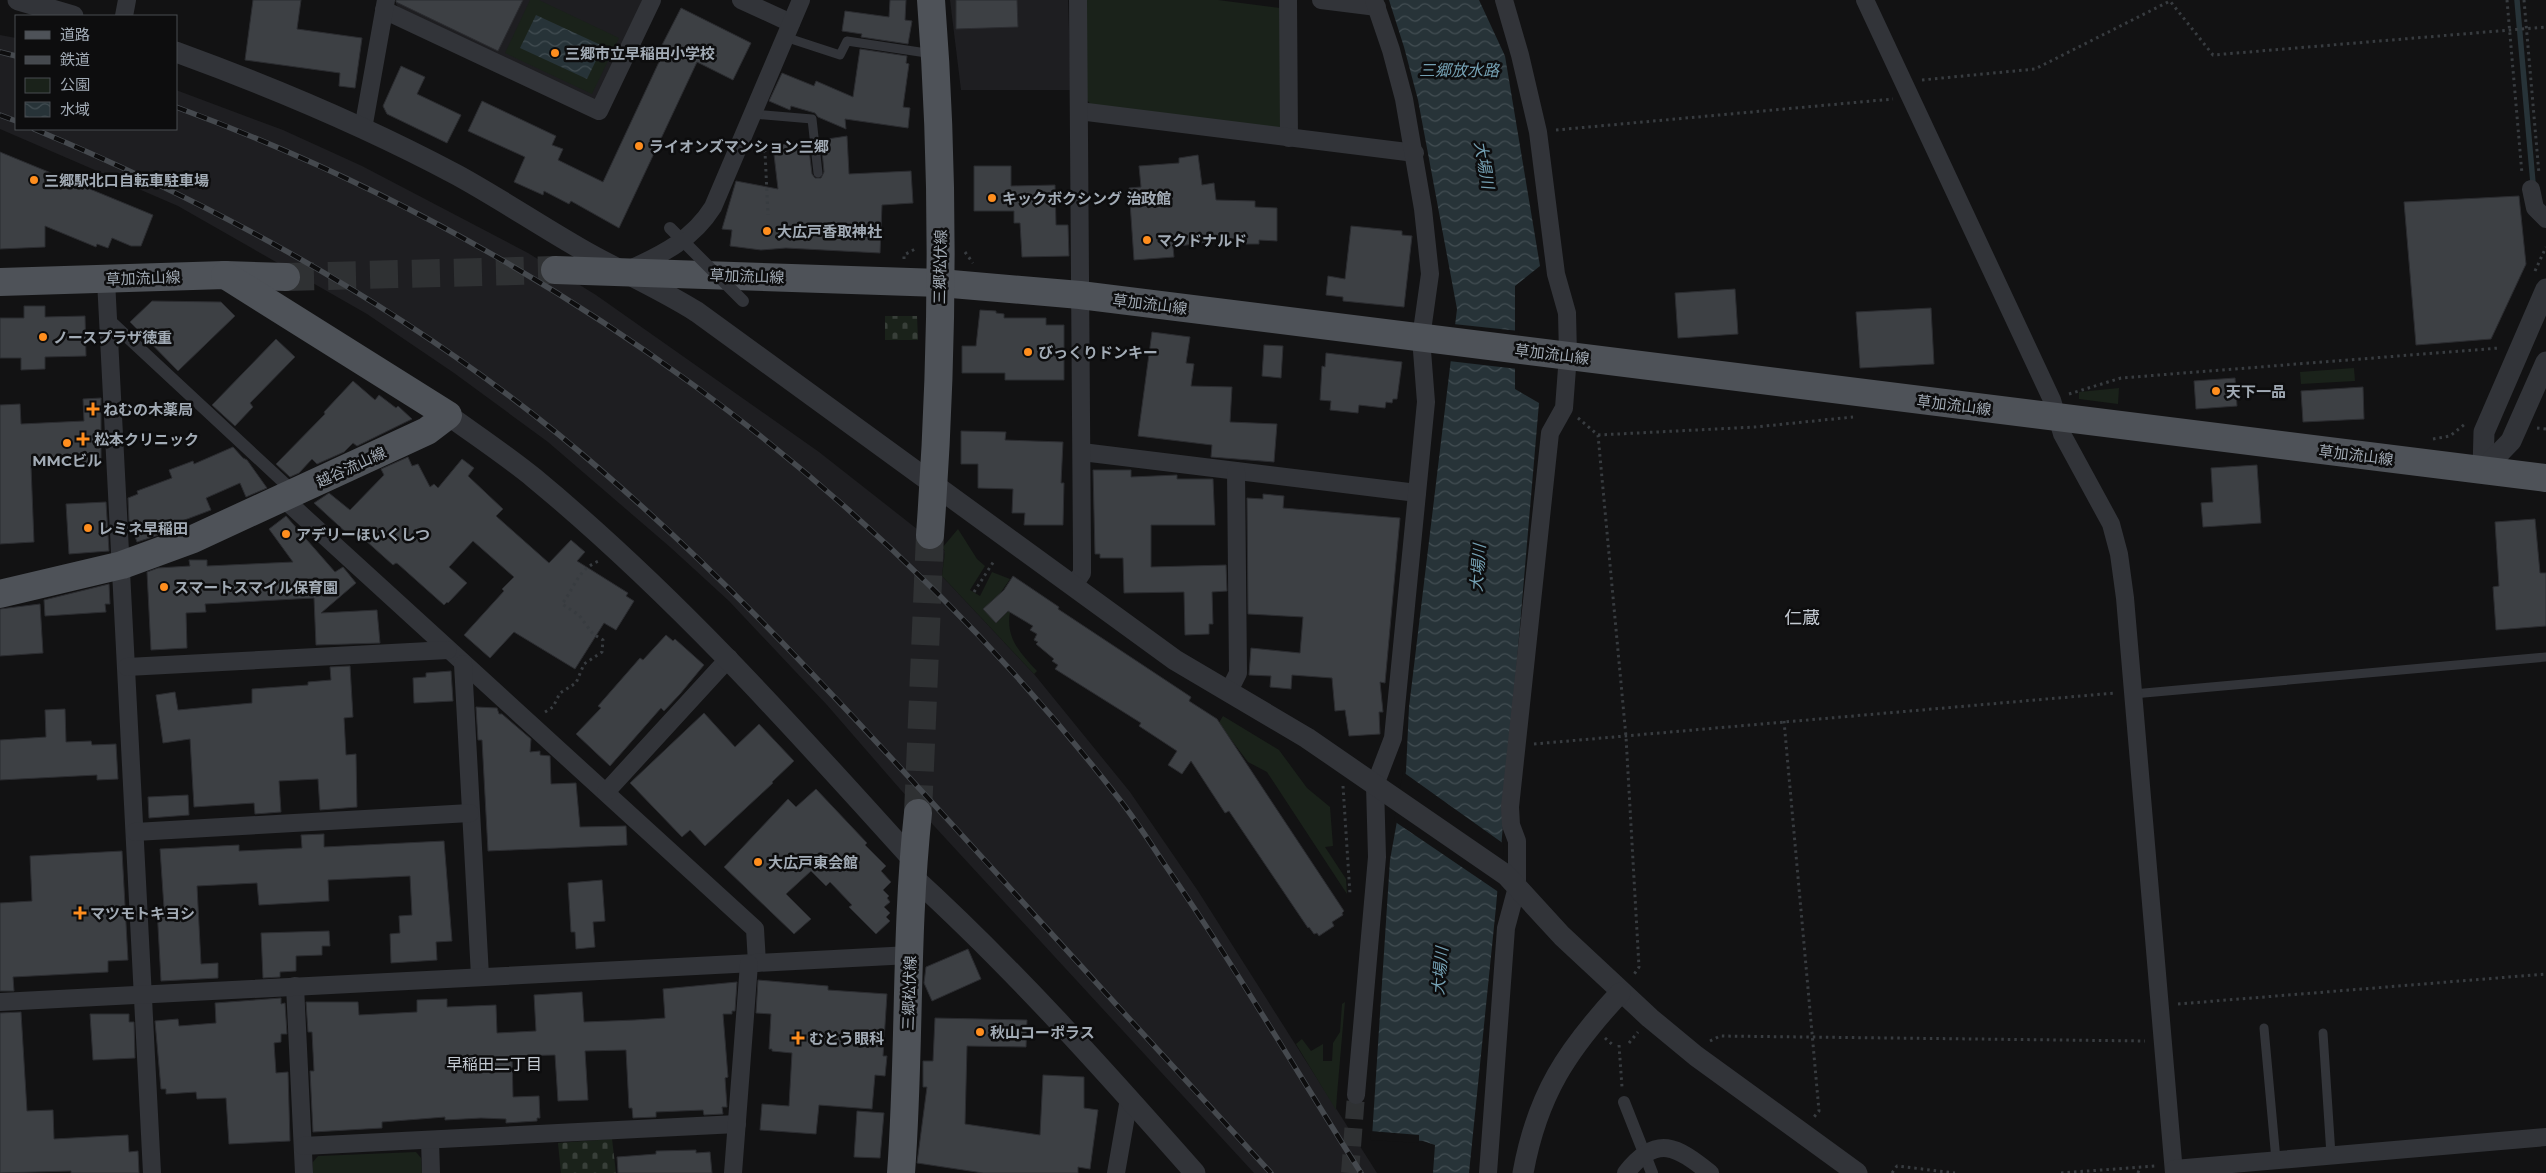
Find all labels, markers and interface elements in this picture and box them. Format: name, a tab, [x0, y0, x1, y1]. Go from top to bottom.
legend	[15, 15, 178, 130]
text: 道路	[60, 25, 90, 44]
place label: 三郷市立早稲田小学校	[565, 44, 715, 63]
marker: 三郷市立早稲田小学校	[549, 47, 561, 59]
text: 鉄道	[60, 50, 90, 69]
water label: 三郷放水路	[1419, 61, 1501, 80]
text: 公園	[60, 75, 90, 94]
text: 水域	[60, 100, 90, 119]
place label: ライオンズマンション三郷	[649, 137, 829, 156]
marker: ライオンズマンション三郷	[633, 140, 645, 152]
water label: 大場川	[1470, 140, 1498, 192]
place label: 三郷駅北口自転車駐車場	[44, 171, 209, 190]
marker: 三郷駅北口自転車駐車場	[28, 174, 40, 186]
place label: キックボクシング 治政館	[1002, 189, 1171, 208]
marker: キックボクシング 治政館	[986, 192, 998, 204]
place label: 大広戸香取神社	[777, 222, 882, 241]
marker: 大広戸香取神社	[761, 225, 773, 237]
street label: 三郷松伏線	[930, 229, 950, 305]
place label: マクドナルド	[1157, 231, 1247, 250]
marker: マクドナルド	[1141, 234, 1153, 246]
street label: 草加流山線	[709, 265, 785, 287]
street label: 草加流山線	[105, 267, 181, 289]
street label: 草加流山線	[1112, 290, 1188, 318]
place label: ノースプラザ徳重	[53, 328, 172, 347]
marker: ノースプラザ徳重	[37, 331, 49, 343]
street label: 草加流山線	[1514, 340, 1590, 368]
place label: びっくりドンキー	[1038, 343, 1158, 362]
marker: びっくりドンキー	[1022, 346, 1034, 358]
place label: 天下一品	[2226, 382, 2286, 401]
marker: 天下一品	[2210, 385, 2222, 397]
street label: 草加流山線	[1916, 391, 1992, 419]
place label: ねむの木薬局	[103, 400, 193, 419]
marker: ねむの木薬局	[87, 403, 99, 415]
place label: 松本クリニック	[94, 430, 199, 449]
marker: 松本クリニック	[76, 432, 90, 446]
marker: MMCビル	[61, 437, 73, 449]
street label: 草加流山線	[2318, 441, 2394, 469]
street label: 越谷流山線	[312, 443, 389, 492]
place label: MMCビル	[32, 451, 102, 470]
place label: レミネ早稲田	[98, 519, 188, 538]
marker: レミネ早稲田	[82, 522, 94, 534]
place label: アデリーほいくしつ	[296, 525, 430, 544]
marker: アデリーほいくしつ	[280, 528, 292, 540]
water label: 大場川	[1467, 541, 1489, 593]
place label: スマートスマイル保育園	[174, 578, 338, 597]
marker: スマートスマイル保育園	[158, 581, 170, 593]
district label: 仁蔵	[1784, 607, 1820, 629]
place label: 大広戸東会館	[768, 853, 858, 872]
marker: 大広戸東会館	[752, 856, 764, 868]
place label: マツモトキヨシ	[90, 904, 195, 923]
marker: マツモトキヨシ	[74, 907, 86, 919]
water label: 大場川	[1428, 944, 1452, 996]
street label: 三郷松伏線	[898, 955, 920, 1031]
place label: 秋山コーポラス	[990, 1023, 1095, 1042]
marker: 秋山コーポラス	[974, 1026, 986, 1038]
place label: むとう眼科	[809, 1029, 884, 1048]
marker: むとう眼科	[791, 1031, 805, 1045]
district label: 早稲田二丁目	[446, 1055, 542, 1074]

